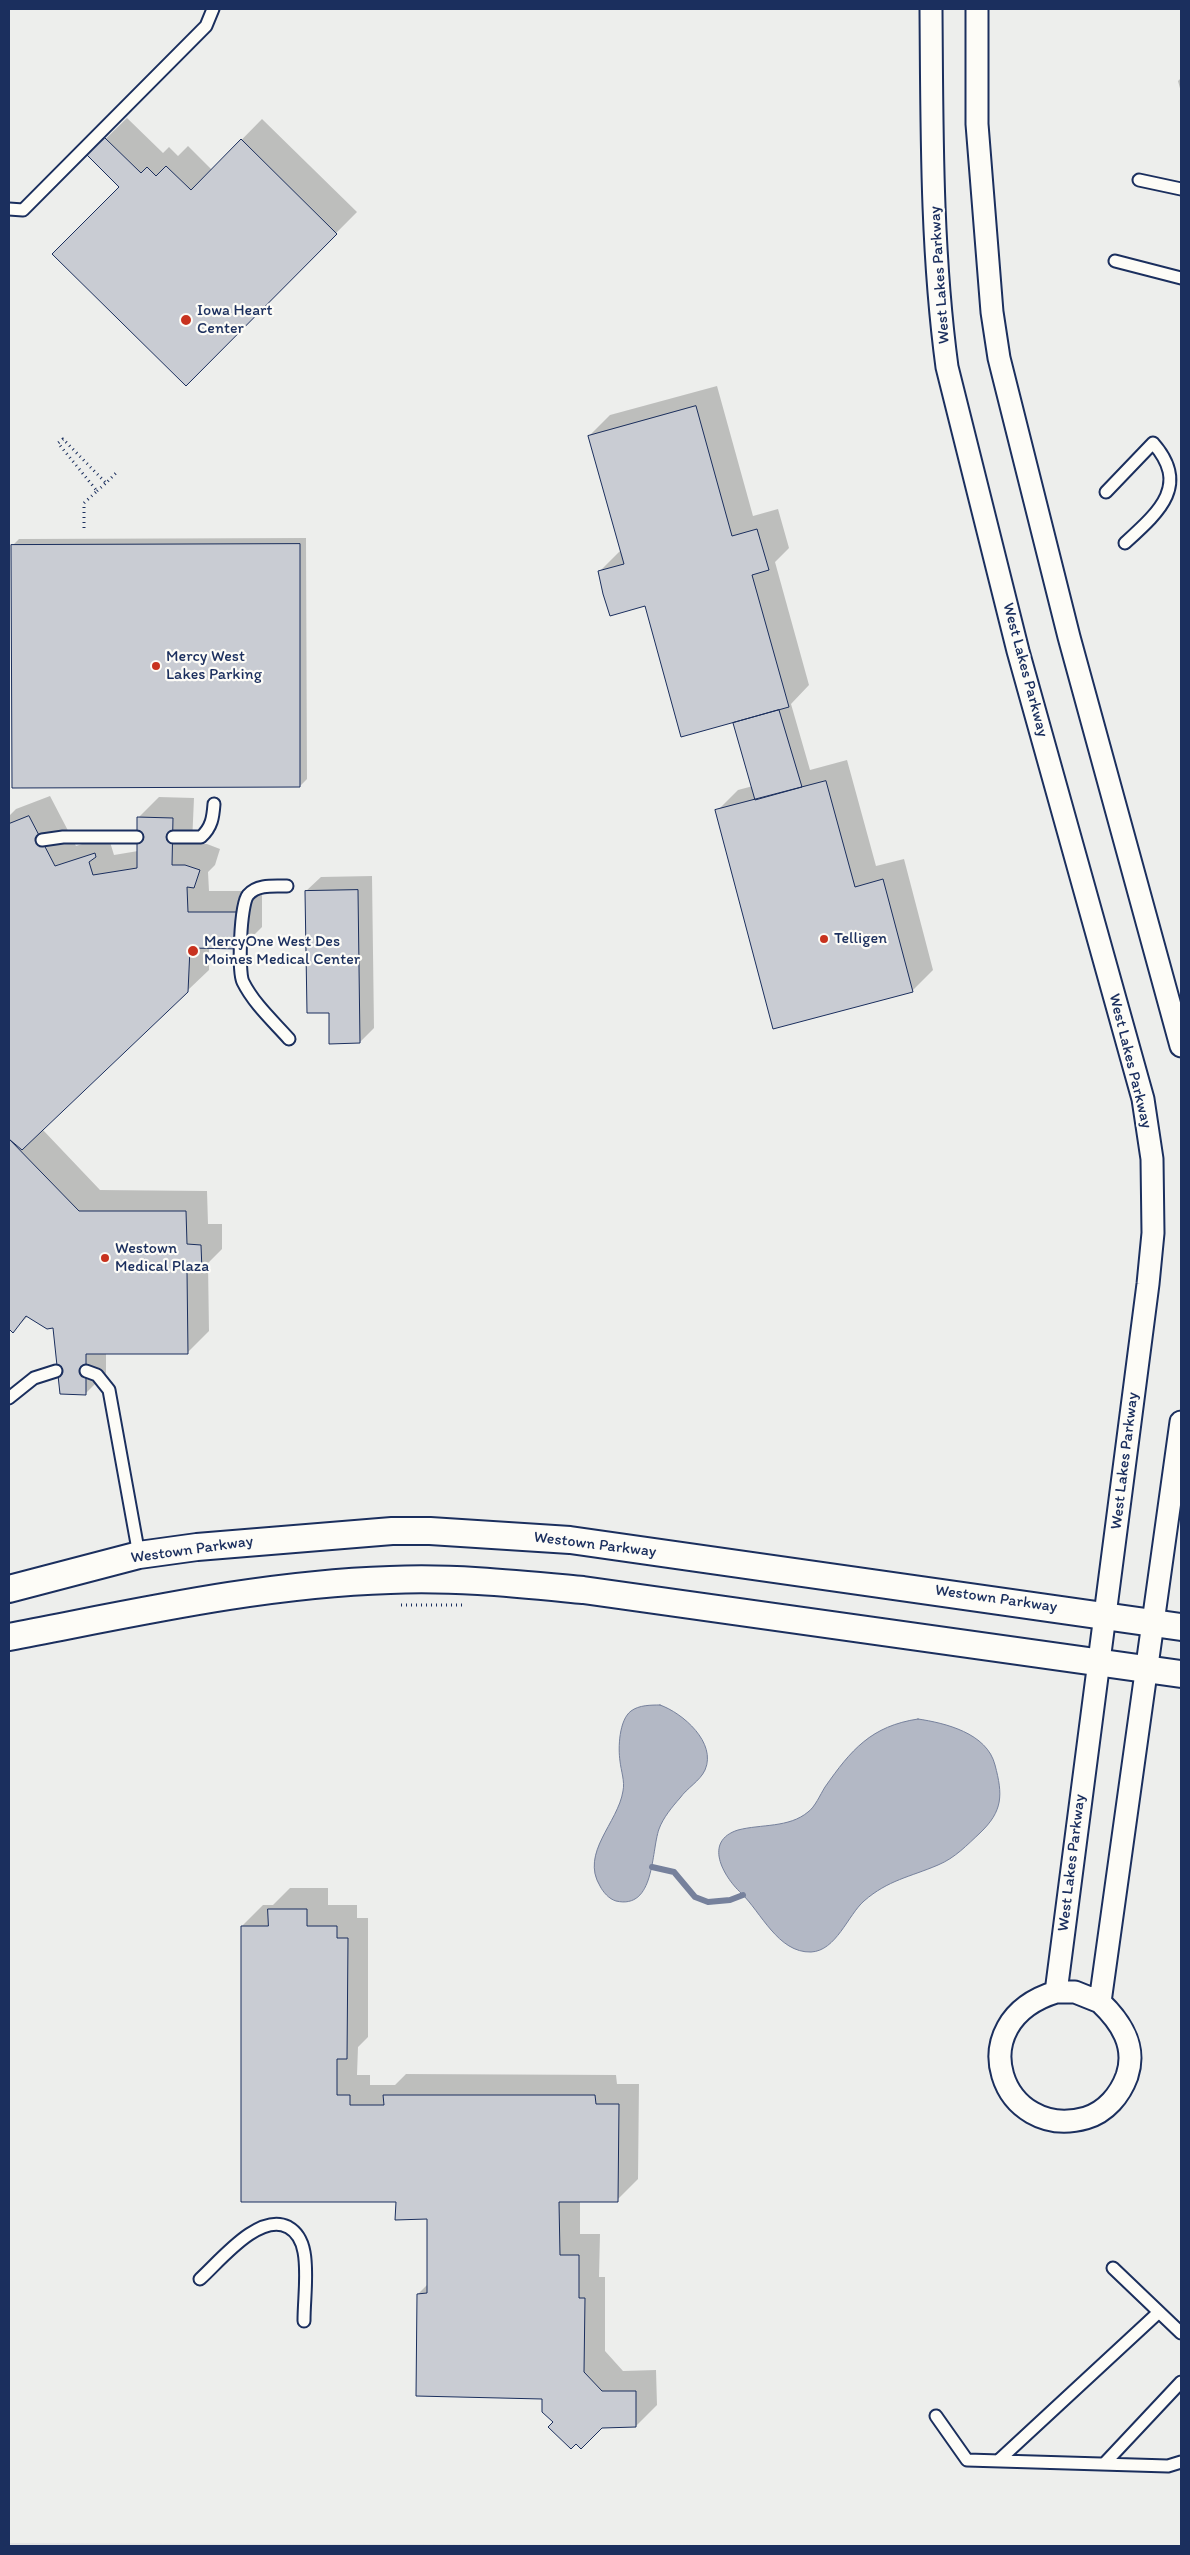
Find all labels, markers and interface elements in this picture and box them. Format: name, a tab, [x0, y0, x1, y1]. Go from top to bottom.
street label: West Lakes Parkway	[926, 205, 954, 345]
place label: Iowa Heart Center	[197, 301, 272, 339]
marker: Iowa Heart Center	[179, 313, 193, 327]
street label: West Lakes Parkway	[998, 601, 1052, 739]
place label: Mercy West Lakes Parking	[166, 647, 262, 685]
marker: Mercy West Lakes Parking	[150, 660, 162, 672]
place label: Telligen	[834, 929, 887, 949]
place label: MercyOne West Des Moines Medical Center	[204, 932, 360, 970]
marker: Telligen	[818, 933, 830, 945]
marker: MercyOne West Des Moines Medical Center	[186, 944, 200, 958]
street label: West Lakes Parkway	[1104, 992, 1156, 1130]
place label: Westown Medical Plaza	[115, 1239, 209, 1277]
marker: Westown Medical Plaza	[99, 1252, 111, 1264]
street label: West Lakes Parkway	[1107, 1391, 1143, 1531]
street label: Westown Parkway	[533, 1528, 657, 1562]
street label: Westown Parkway	[130, 1532, 254, 1568]
street label: Westown Parkway	[934, 1581, 1058, 1617]
street label: West Lakes Parkway	[1054, 1793, 1090, 1933]

